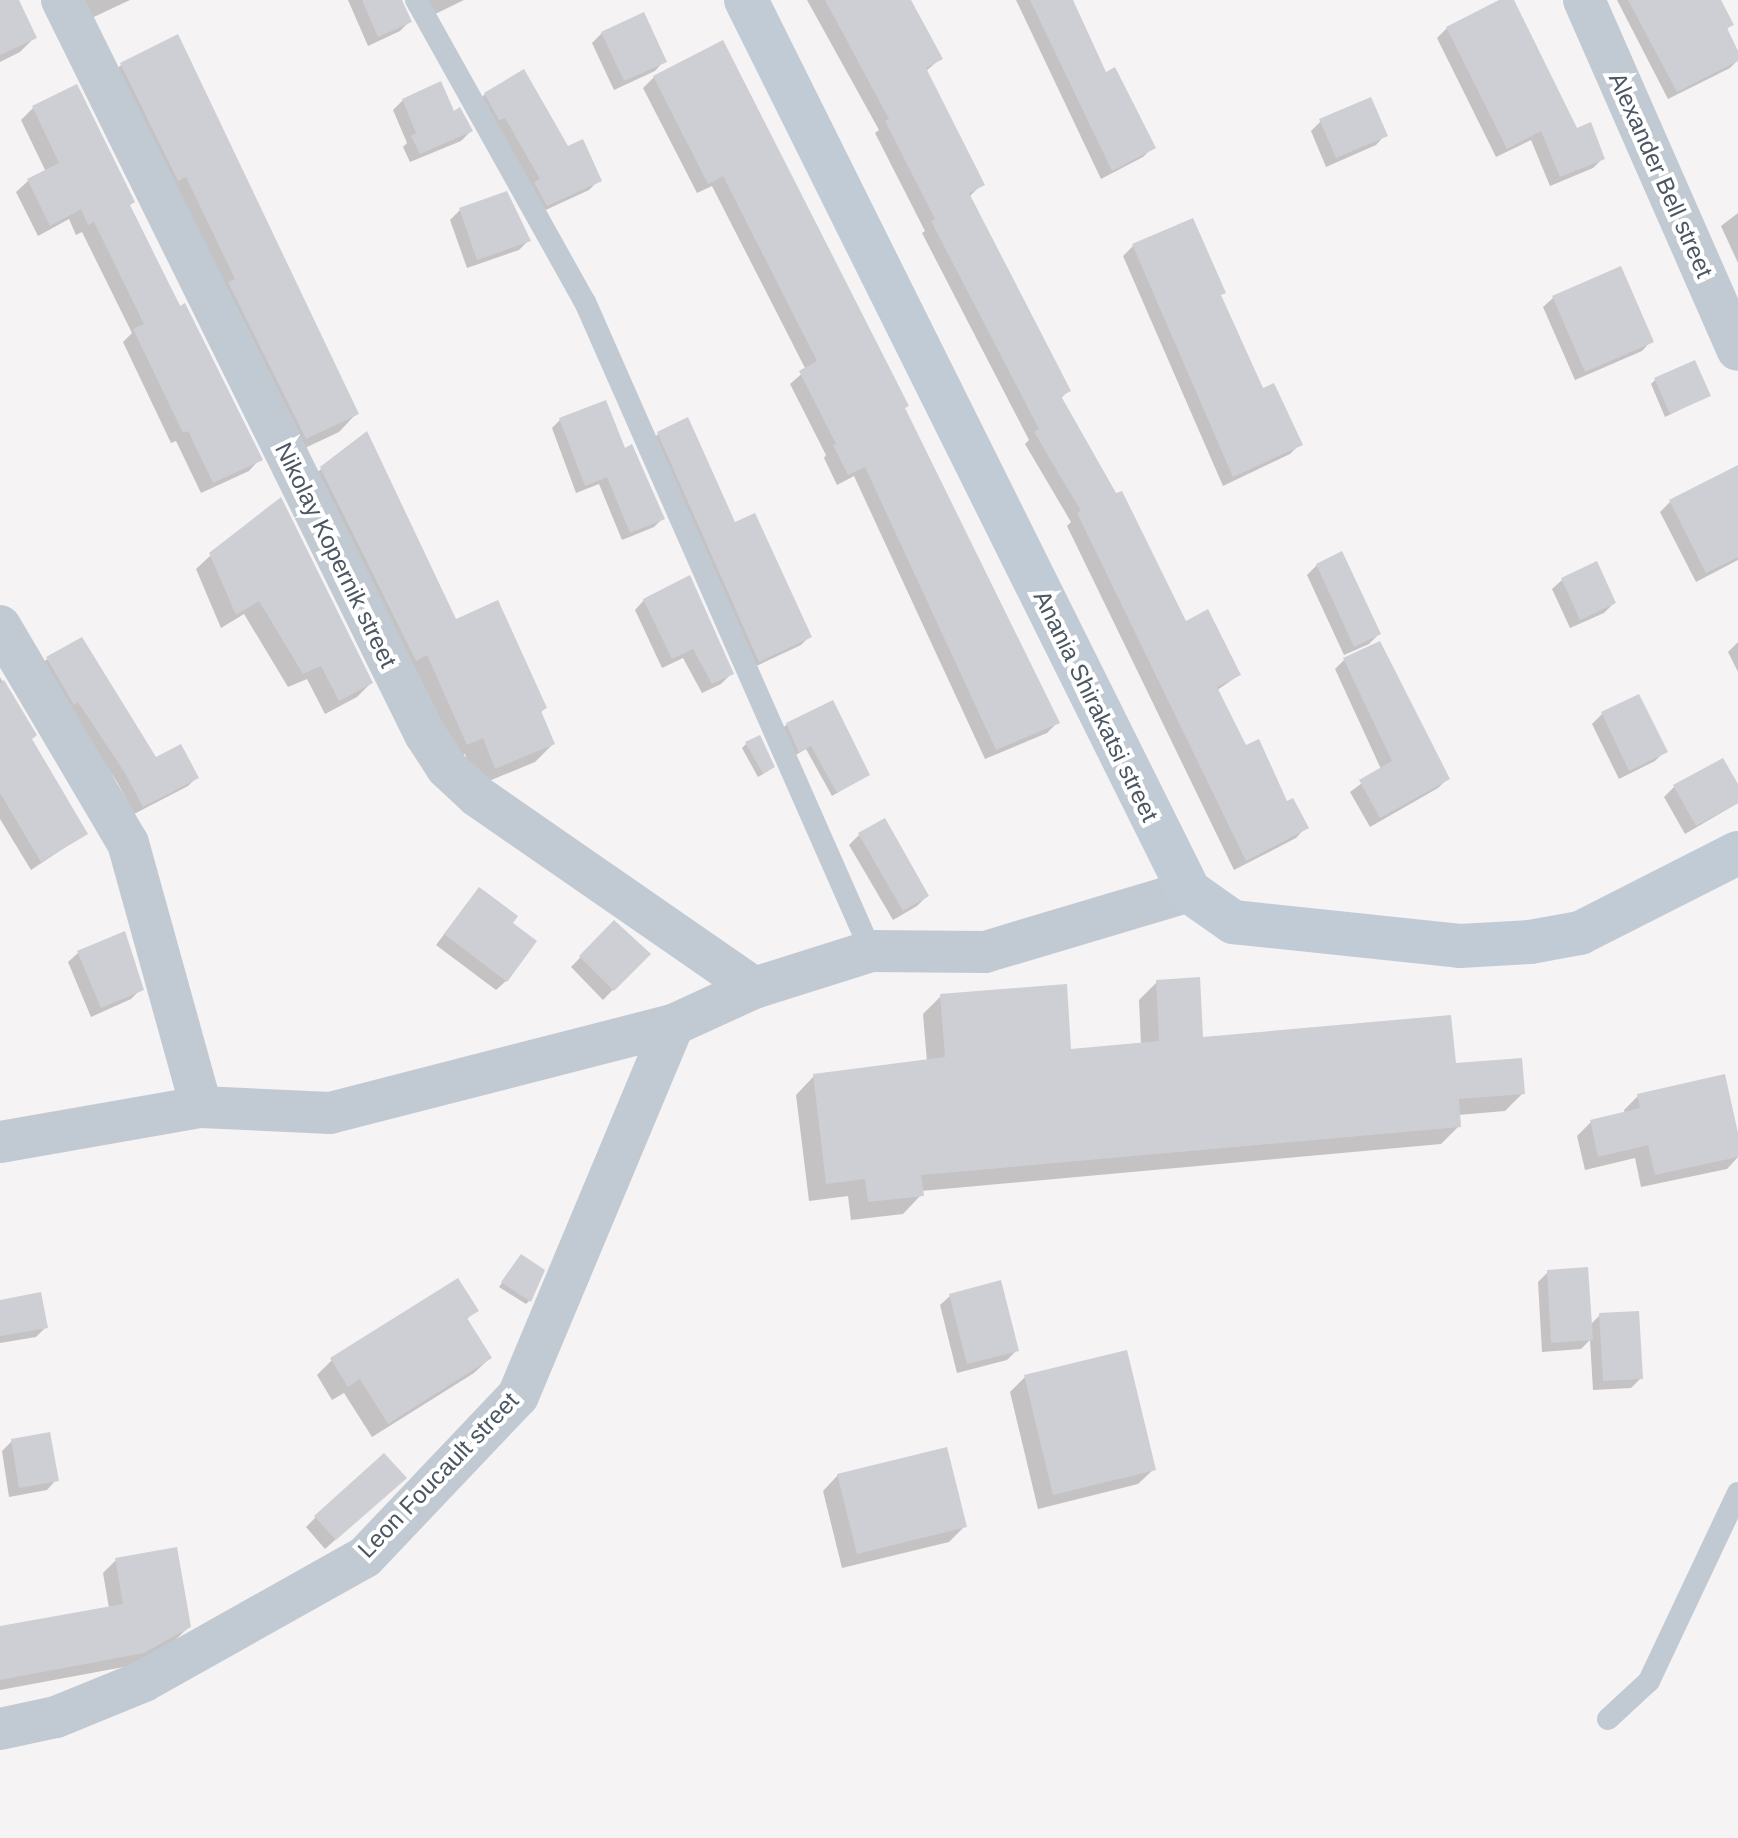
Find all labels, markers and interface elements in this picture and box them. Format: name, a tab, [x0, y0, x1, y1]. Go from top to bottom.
street label: Alexander Bell street	[1603, 68, 1719, 282]
street label: Nikolay Kopernik street	[269, 438, 403, 672]
street label: Anania Shirakatsi street	[1028, 586, 1164, 826]
street label: Leon Foucault street	[352, 1386, 524, 1564]

